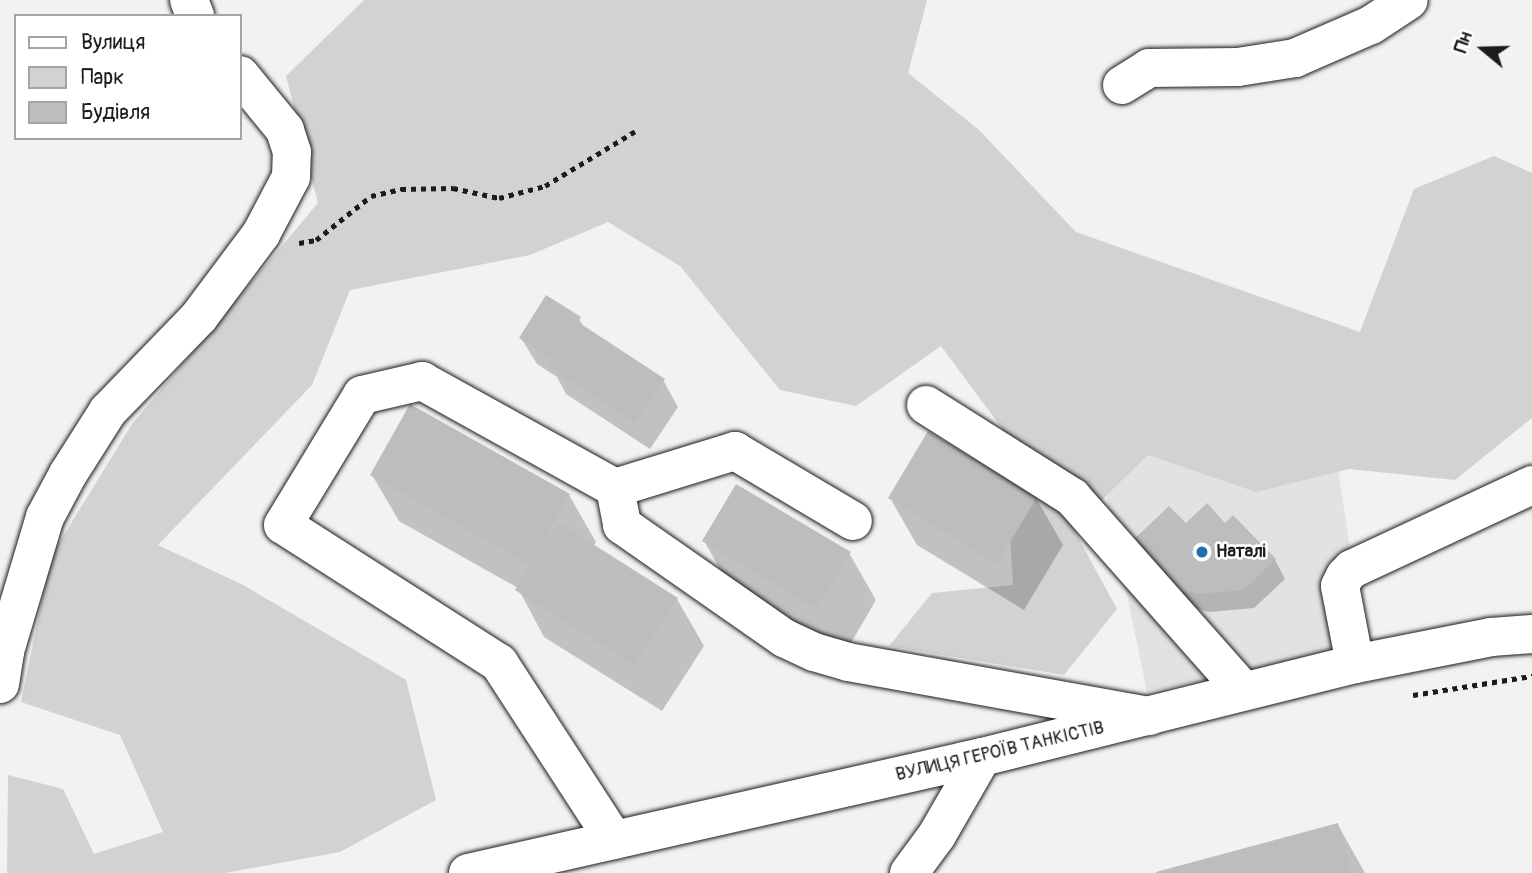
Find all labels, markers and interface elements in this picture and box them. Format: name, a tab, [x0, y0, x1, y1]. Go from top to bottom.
legend	[14, 14, 242, 140]
north arrow	[1448, 14, 1518, 84]
text: Пн	[1448, 28, 1478, 56]
text: Вулиця	[81, 29, 145, 56]
text: Парк	[81, 64, 124, 91]
text: Будівля	[81, 99, 150, 126]
place label: Наталі	[1216, 541, 1266, 563]
marker: Наталі	[1194, 544, 1210, 560]
street label: ВУЛИЦЯ ГЕРОЇВ ТАНКІСТІВ	[894, 717, 1106, 787]

